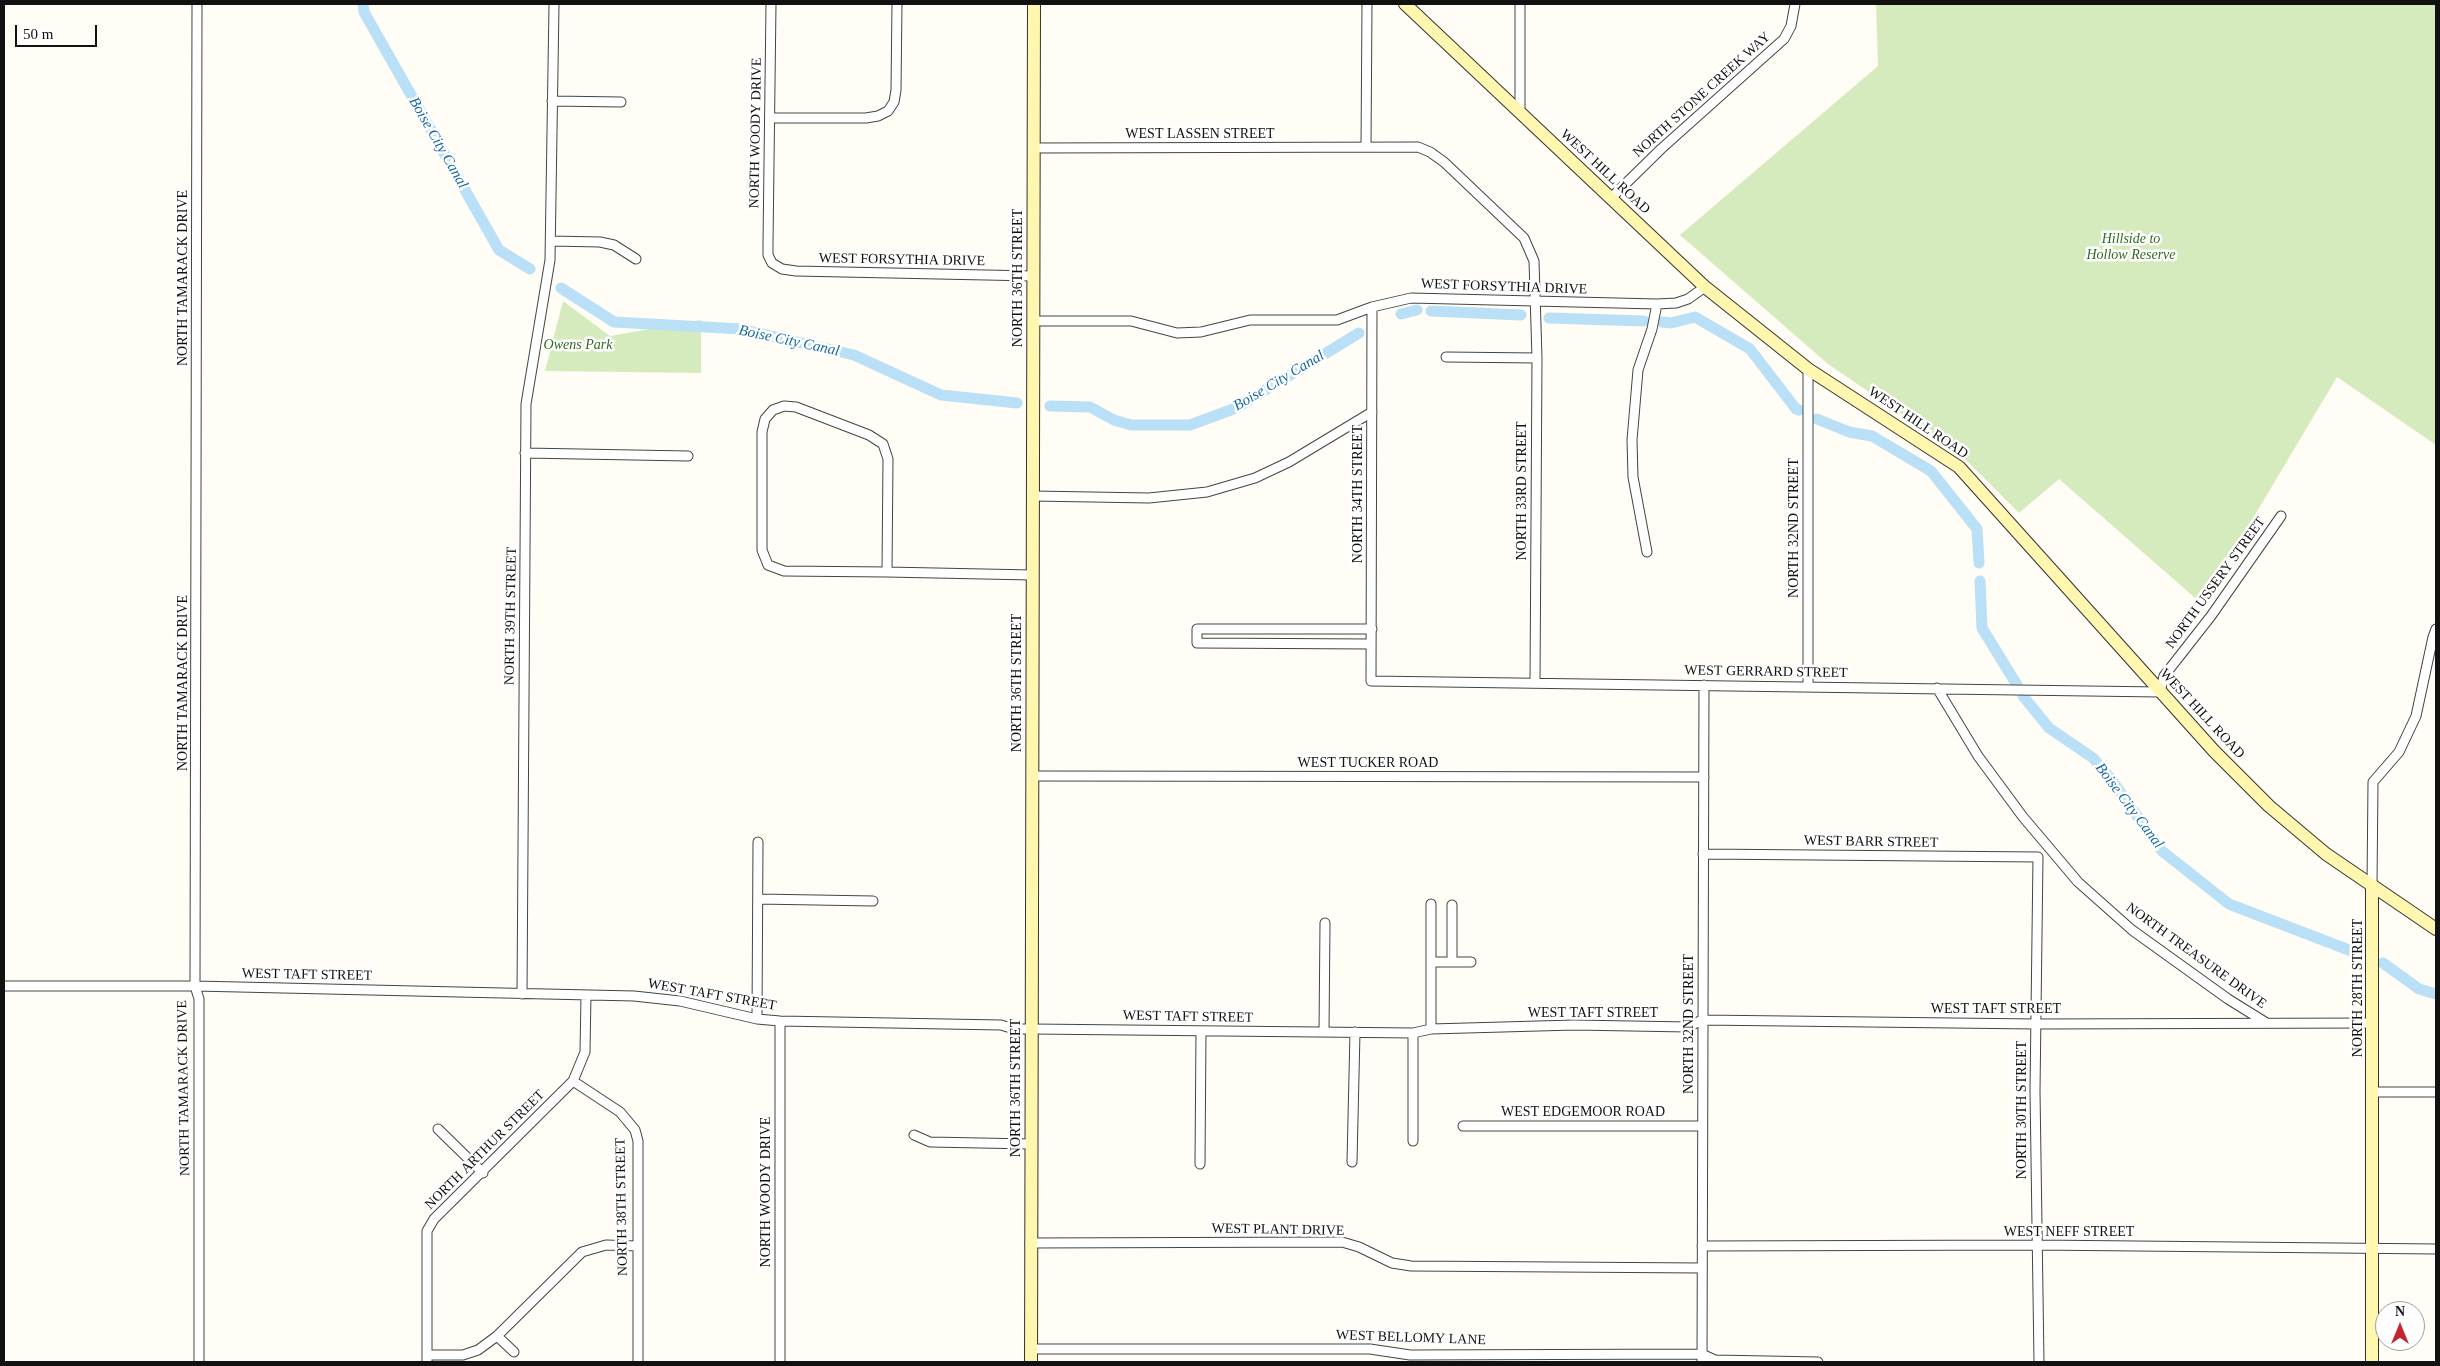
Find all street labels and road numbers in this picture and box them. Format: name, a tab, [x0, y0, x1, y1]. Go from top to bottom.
street label: NORTH STONE CREEK WAY	[1630, 29, 1774, 161]
street label: NORTH WOODY DRIVE	[746, 57, 766, 209]
street label: WEST LASSEN STREET	[1125, 126, 1275, 142]
street label: WEST HILL ROAD	[1557, 126, 1653, 218]
street label: NORTH TAMARACK DRIVE	[175, 190, 191, 366]
street label: NORTH 36TH STREET	[1010, 209, 1026, 347]
street label: WEST FORSYTHIA DRIVE	[819, 250, 985, 270]
street label: WEST FORSYTHIA DRIVE	[1421, 276, 1587, 298]
street label: WEST HILL ROAD	[1865, 383, 1971, 463]
street label: NORTH 33RD STREET	[1514, 421, 1530, 561]
street label: NORTH 34TH STREET	[1350, 425, 1366, 563]
street label: NORTH 32ND STREET	[1786, 458, 1802, 598]
street label: NORTH USSERY STREET	[2163, 514, 2269, 652]
street label: NORTH 39TH STREET	[501, 547, 521, 685]
street label: NORTH TAMARACK DRIVE	[175, 595, 191, 771]
street label: NORTH 36TH STREET	[1009, 614, 1025, 752]
street label: WEST GERRARD STREET	[1684, 662, 1848, 682]
street label: WEST HILL ROAD	[2156, 666, 2248, 762]
street label: WEST TUCKER ROAD	[1298, 755, 1438, 771]
street label: WEST BARR STREET	[1804, 832, 1938, 852]
street label: NORTH TREASURE DRIVE	[2123, 899, 2269, 1013]
street label: NORTH 28TH STREET	[2350, 919, 2366, 1057]
street label: NORTH 32ND STREET	[1681, 954, 1697, 1094]
street label: WEST TAFT STREET	[242, 965, 372, 985]
street label: WEST TAFT STREET	[646, 975, 778, 1015]
street label: NORTH TAMARACK DRIVE	[174, 1000, 194, 1176]
street label: WEST TAFT STREET	[1931, 1001, 2061, 1017]
street label: WEST TAFT STREET	[1528, 1005, 1658, 1021]
street label: WEST TAFT STREET	[1123, 1007, 1253, 1027]
street label: NORTH 36TH STREET	[1008, 1019, 1024, 1157]
street label: NORTH 30TH STREET	[2014, 1041, 2030, 1179]
street label: NORTH ARTHUR STREET	[422, 1087, 548, 1213]
street label: WEST EDGEMOOR ROAD	[1501, 1104, 1665, 1120]
street label: NORTH WOODY DRIVE	[758, 1117, 774, 1267]
street label: NORTH 38TH STREET	[612, 1138, 632, 1276]
street label: WEST PLANT DRIVE	[1211, 1220, 1345, 1240]
street label: WEST NEFF STREET	[2004, 1224, 2134, 1240]
street label: WEST BELLOMY LANE	[1336, 1327, 1486, 1349]

